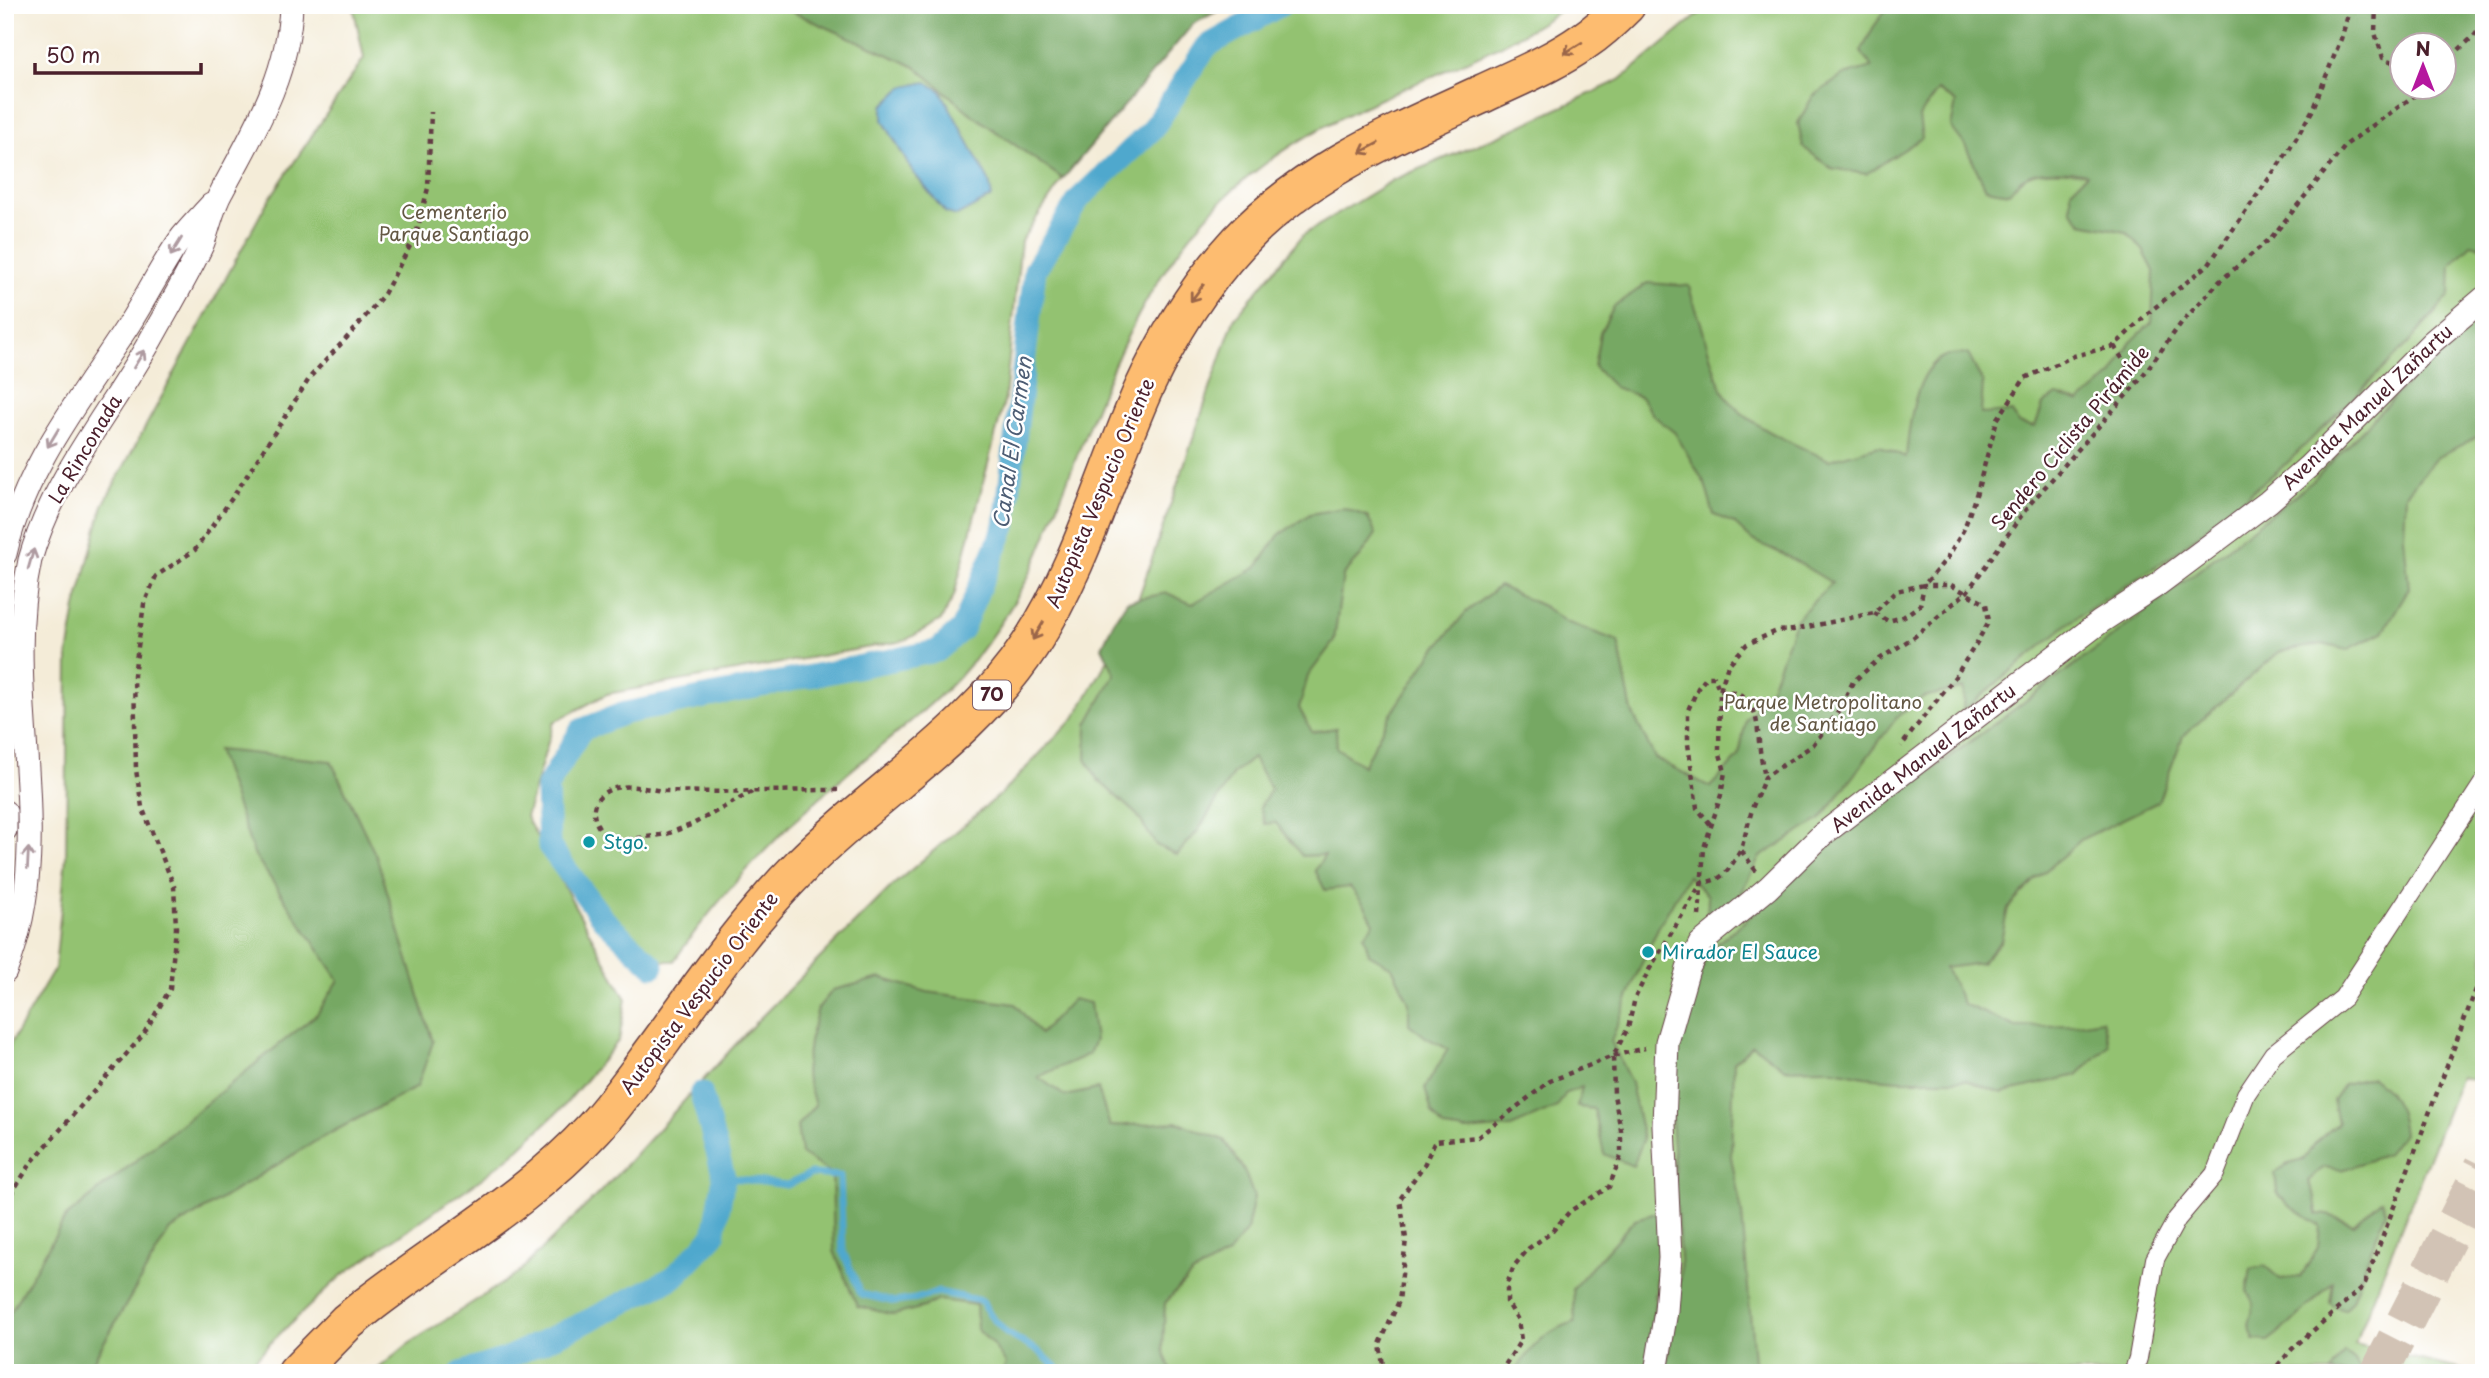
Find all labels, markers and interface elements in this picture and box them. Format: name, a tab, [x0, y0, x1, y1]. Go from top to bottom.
scale bar	[35, 32, 201, 76]
north arrow	[2388, 32, 2458, 102]
text: N	[2415, 34, 2431, 62]
text: 50 m	[46, 38, 100, 70]
one-way arrow	[1564, 41, 1584, 55]
one-way arrow	[1359, 141, 1380, 155]
park label: Cementerio Parque Santiago	[379, 197, 529, 247]
one-way arrow	[169, 237, 184, 256]
one-way arrow	[1190, 283, 1205, 302]
street label: Avenida Manuel Zañartu	[2275, 317, 2458, 496]
street label: Sendero Ciclista Pirámide	[1983, 339, 2155, 536]
one-way arrow	[132, 350, 146, 370]
water label: Canal El Carmen	[983, 353, 1039, 531]
street label: Autopista Vespucio Oriente	[1038, 373, 1160, 612]
street label: La Rinconada	[41, 389, 128, 508]
one-way arrow	[46, 428, 60, 448]
one-way arrow	[26, 548, 39, 570]
one-way arrow	[1031, 621, 1045, 641]
street label: Avenida Manuel Zañartu	[1824, 676, 2021, 838]
road number: 70	[973, 680, 1011, 710]
park label: Parque Metropolitano de Santiago	[1724, 687, 1922, 737]
place label: Stgo.	[603, 827, 648, 855]
marker: Stgo.	[581, 834, 597, 850]
one-way arrow	[22, 847, 35, 870]
street label: Autopista Vespucio Oriente	[613, 885, 784, 1099]
place label: Mirador El Sauce	[1662, 937, 1818, 965]
marker: Mirador El Sauce	[1640, 944, 1656, 960]

